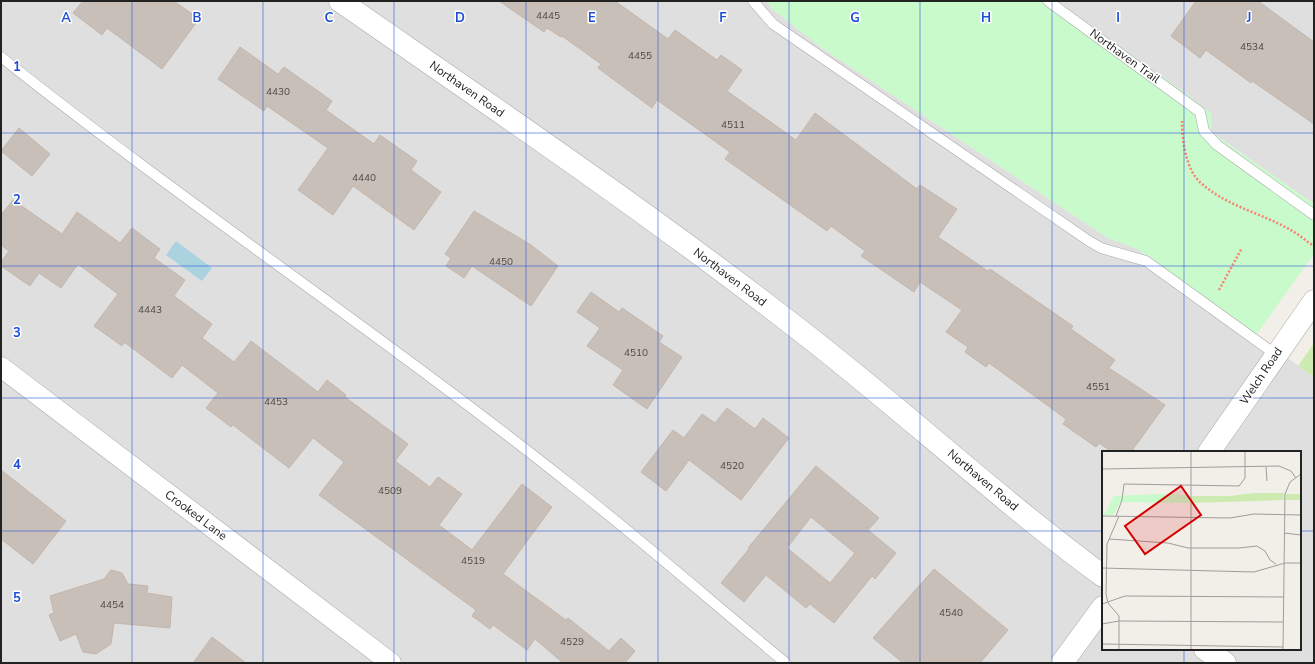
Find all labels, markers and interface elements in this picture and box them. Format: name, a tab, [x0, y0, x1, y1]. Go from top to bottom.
text: A	[61, 9, 71, 27]
text: B	[193, 9, 202, 27]
text: C	[325, 9, 334, 27]
text: D	[455, 9, 465, 27]
house number: 4445	[536, 9, 560, 23]
text: E	[588, 9, 596, 27]
text: F	[719, 9, 727, 27]
text: G	[850, 9, 860, 27]
text: H	[981, 9, 991, 27]
text: I	[1116, 9, 1120, 27]
text: J	[1246, 9, 1251, 27]
street label: Northaven Trail	[1087, 25, 1164, 87]
house number: 4534	[1240, 40, 1264, 54]
house number: 4455	[628, 49, 652, 63]
street label: Northaven Road	[426, 57, 508, 121]
text: 1	[13, 58, 21, 76]
house number: 4430	[266, 85, 290, 99]
house number: 4511	[721, 118, 745, 132]
house number: 4440	[352, 171, 376, 185]
text: 2	[13, 191, 21, 209]
street label: Northaven Road	[690, 244, 770, 310]
house number: 4450	[489, 255, 513, 269]
house number: 4443	[138, 303, 162, 317]
text: 3	[13, 324, 21, 342]
street label: Welch Road	[1236, 344, 1286, 408]
house number: 4510	[624, 346, 648, 360]
house number: 4551	[1086, 380, 1110, 394]
house number: 4453	[264, 395, 288, 409]
street label: Northaven Road	[944, 446, 1022, 514]
inset map	[1102, 451, 1301, 650]
text: 4	[13, 456, 21, 474]
house number: 4520	[720, 459, 744, 473]
house number: 4509	[378, 484, 402, 498]
street label: Crooked Lane	[162, 486, 230, 544]
house number: 4519	[461, 554, 485, 568]
text: 5	[13, 589, 21, 607]
house number: 4454	[100, 598, 124, 612]
house number: 4540	[939, 606, 963, 620]
house number: 4529	[560, 635, 584, 649]

